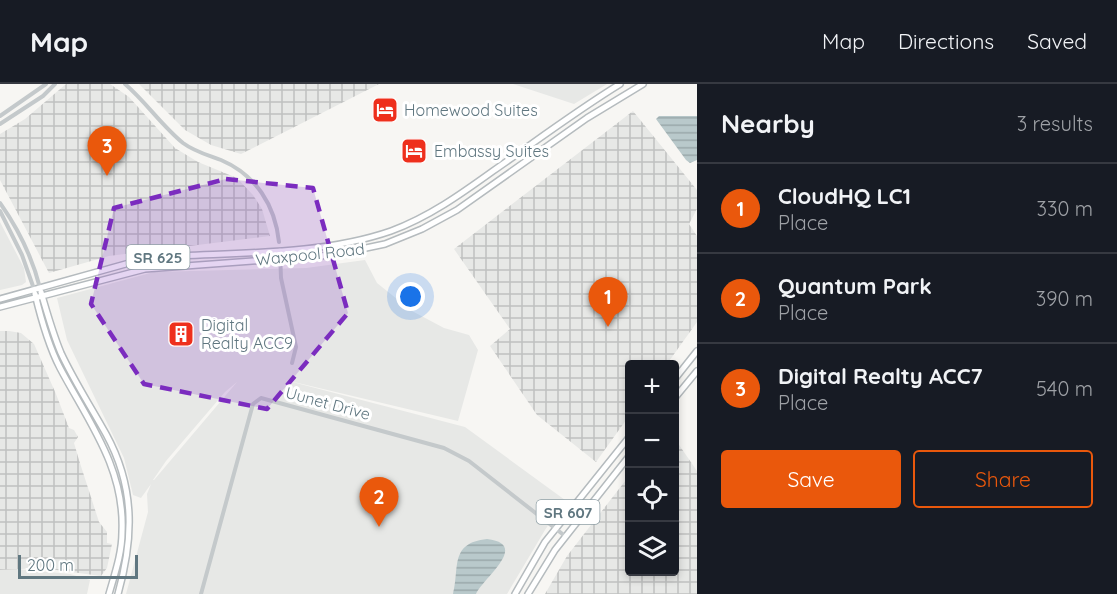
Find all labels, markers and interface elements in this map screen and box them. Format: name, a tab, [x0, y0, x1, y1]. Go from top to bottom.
text: Map	[30, 24, 88, 59]
text: Map	[822, 28, 865, 54]
text: Directions	[898, 28, 994, 54]
text: Saved	[1027, 28, 1087, 54]
hotel icon: Homewood Suites	[370, 95, 400, 125]
place label: Homewood Suites	[404, 100, 538, 120]
text: Nearby	[721, 107, 815, 140]
text: 3 results	[1017, 111, 1093, 136]
pin: 3	[88, 126, 126, 176]
hotel icon: Embassy Suites	[399, 136, 429, 166]
place label: Embassy Suites	[434, 141, 549, 161]
text: CloudHQ LC1	[778, 182, 911, 210]
text: 1	[737, 196, 744, 221]
text: 330 m	[1036, 196, 1093, 221]
text: Place	[778, 210, 828, 235]
street label: Waxpool Road	[254, 238, 366, 270]
road number: SR 625	[126, 245, 190, 269]
text: Quantum Park	[778, 272, 932, 300]
pin: 1	[588, 278, 628, 327]
your location	[396, 282, 425, 311]
text: 2	[735, 286, 746, 311]
text: 390 m	[1036, 286, 1093, 311]
text: Place	[778, 300, 828, 325]
place label: Digital Realty ACC9	[201, 315, 293, 353]
building icon: Digital Realty ACC9	[166, 319, 196, 349]
map controls	[625, 360, 679, 576]
button: +	[625, 360, 679, 414]
text: Digital Realty ACC7	[778, 362, 983, 390]
text: 3	[735, 376, 746, 401]
text: 540 m	[1036, 376, 1093, 401]
street label: Uunet Drive	[283, 382, 373, 424]
text: Place	[778, 390, 828, 415]
button: −	[625, 414, 679, 468]
button: Save	[721, 450, 901, 508]
button: Share	[913, 450, 1093, 508]
button: locate	[625, 468, 679, 522]
pin: 2	[360, 478, 398, 527]
road number: SR 607	[536, 500, 600, 524]
button: layers	[625, 522, 679, 576]
scale bar	[18, 552, 138, 580]
text: 200 m	[27, 555, 74, 575]

